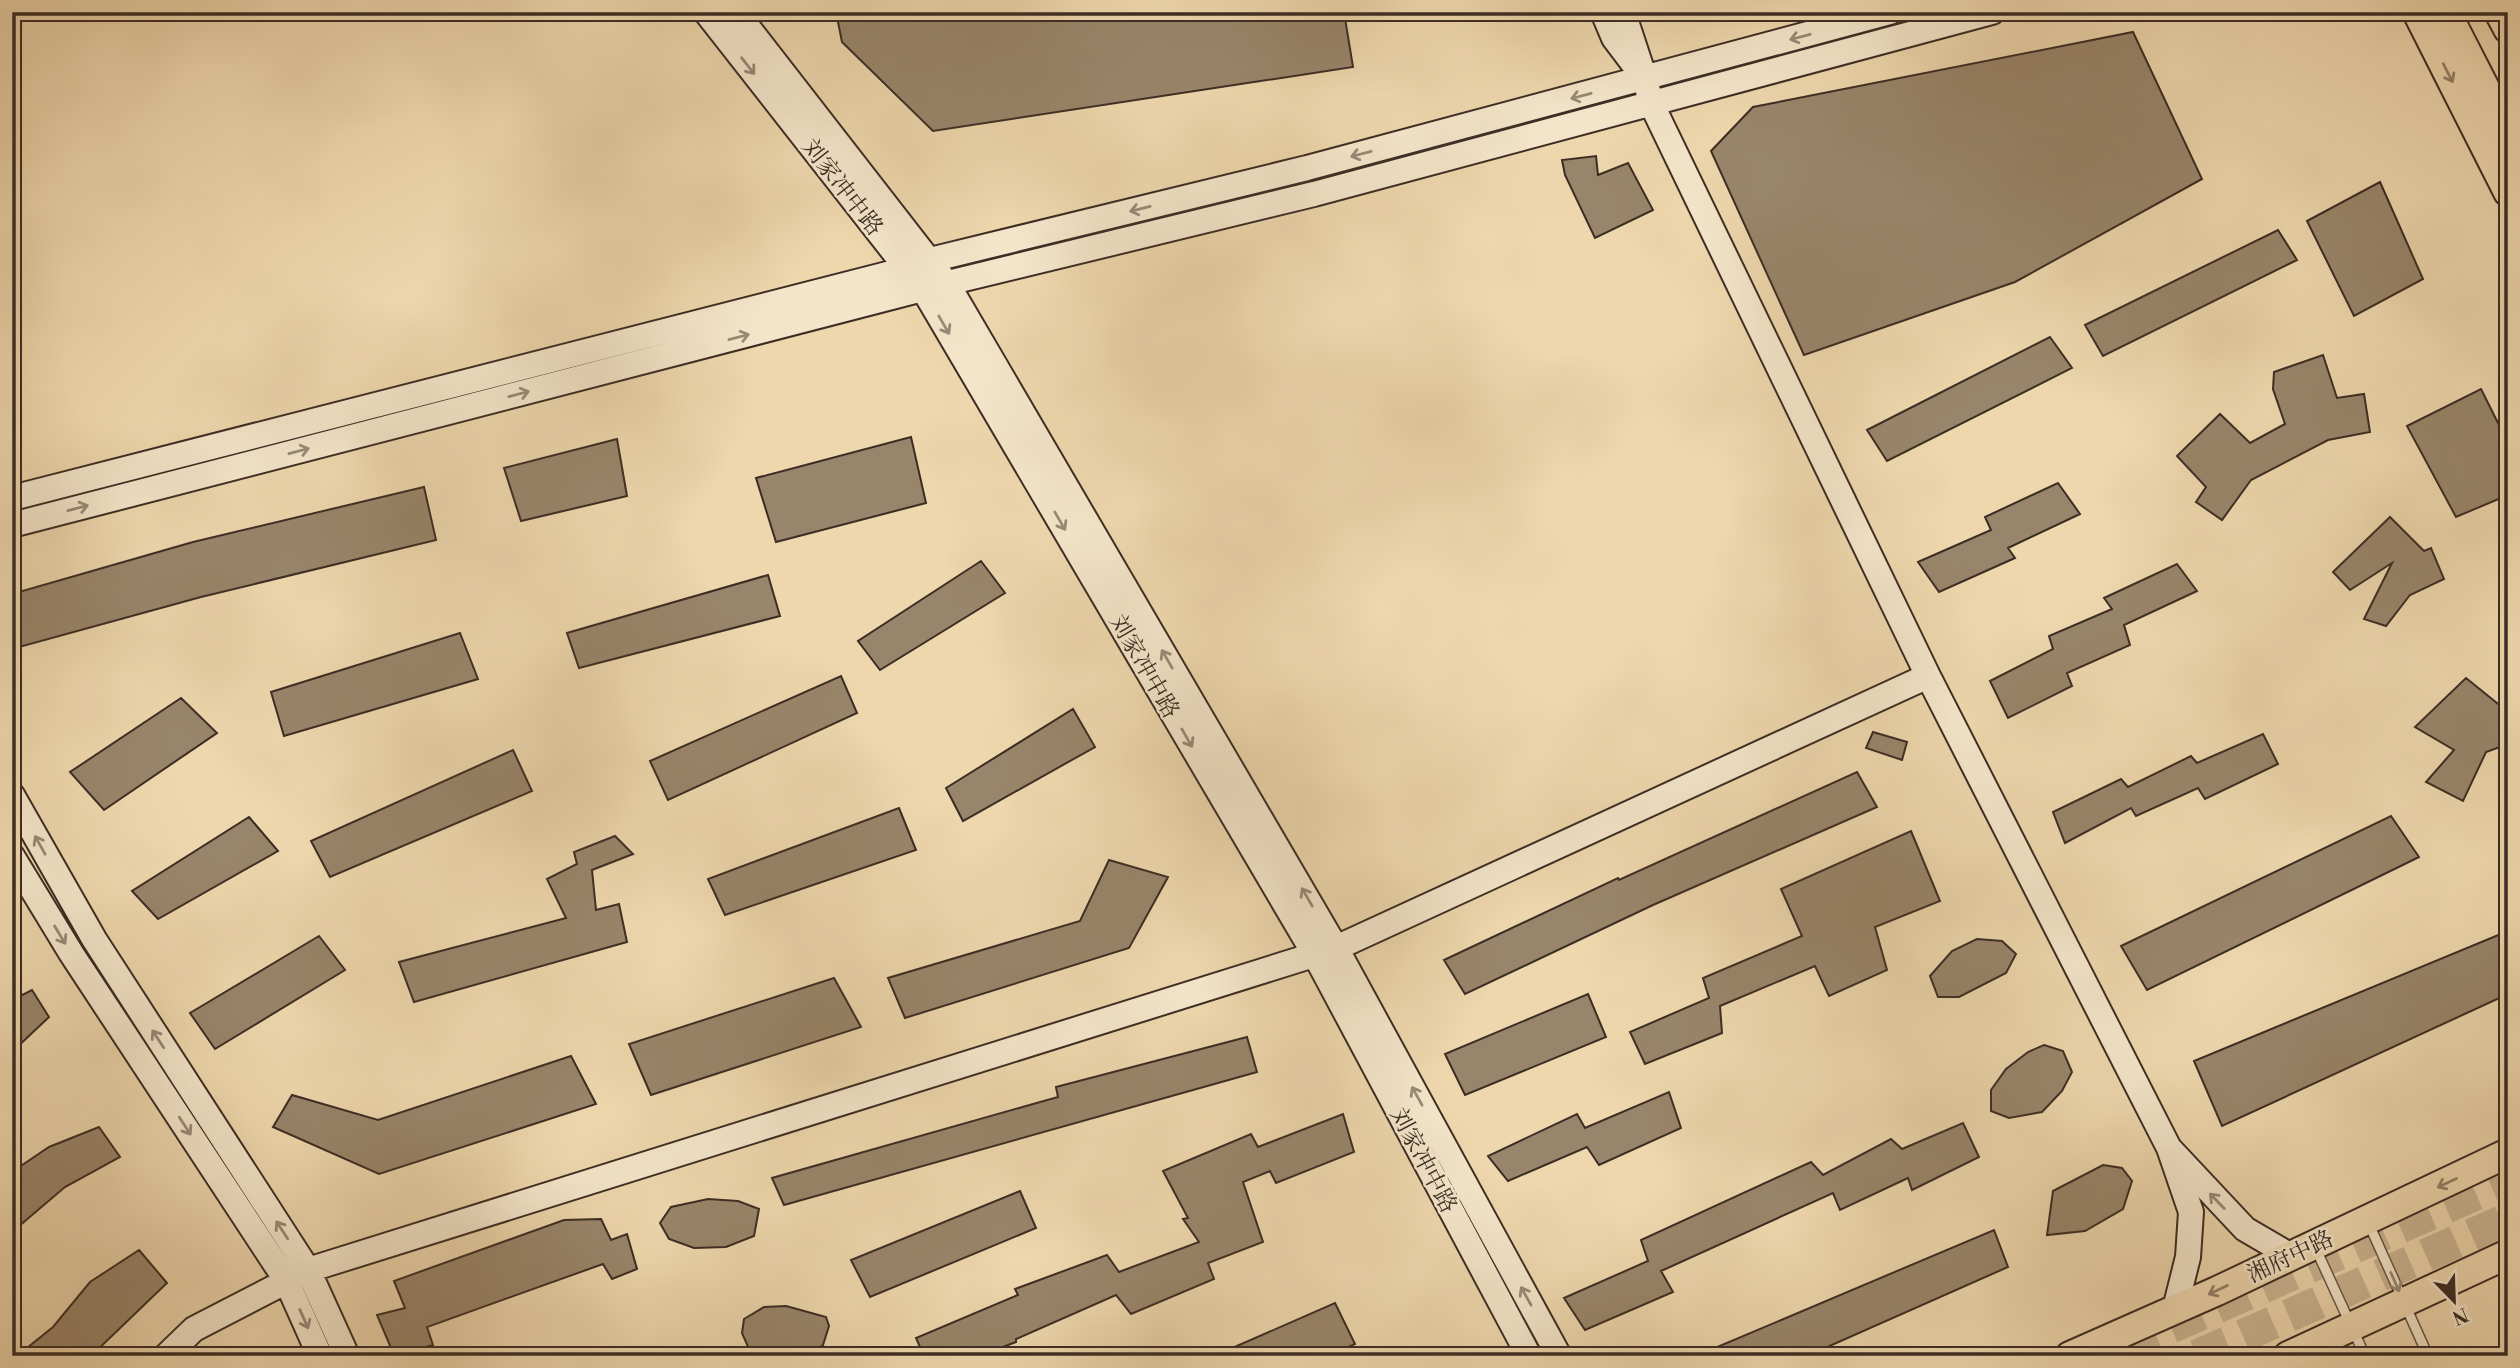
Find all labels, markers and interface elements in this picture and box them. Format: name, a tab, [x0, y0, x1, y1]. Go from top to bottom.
one-way arrow	[1790, 31, 1812, 44]
one-way arrow	[740, 56, 755, 75]
one-way arrow	[2441, 62, 2455, 83]
one-way arrow	[1570, 90, 1593, 103]
street label: 刘家冲中路	[796, 134, 889, 242]
one-way arrow	[1350, 148, 1372, 161]
one-way arrow	[1129, 203, 1152, 216]
one-way arrow	[938, 315, 952, 335]
one-way arrow	[727, 330, 750, 343]
one-way arrow	[507, 387, 530, 400]
one-way arrow	[287, 444, 309, 457]
one-way arrow	[67, 500, 89, 513]
one-way arrow	[1053, 511, 1067, 531]
street label: 刘家冲中路	[1103, 610, 1185, 723]
one-way arrow	[1160, 649, 1174, 669]
one-way arrow	[1181, 728, 1195, 748]
one-way arrow	[33, 835, 47, 855]
one-way arrow	[1299, 888, 1313, 908]
one-way arrow	[53, 925, 67, 945]
one-way arrow	[151, 1030, 165, 1050]
one-way arrow	[1410, 1086, 1423, 1107]
street label: 刘家冲中路	[1384, 1103, 1462, 1218]
one-way arrow	[178, 1115, 192, 1135]
one-way arrow	[2437, 1177, 2458, 1190]
one-way arrow	[2209, 1192, 2226, 1209]
one-way arrow	[275, 1221, 289, 1240]
street label: 湘府中路	[2243, 1225, 2338, 1289]
north arrow	[2418, 1266, 2488, 1336]
one-way arrow	[2389, 1271, 2402, 1292]
one-way arrow	[2208, 1284, 2230, 1297]
one-way arrow	[1519, 1286, 1532, 1307]
text: N	[2449, 1302, 2472, 1330]
one-way arrow	[298, 1308, 311, 1329]

